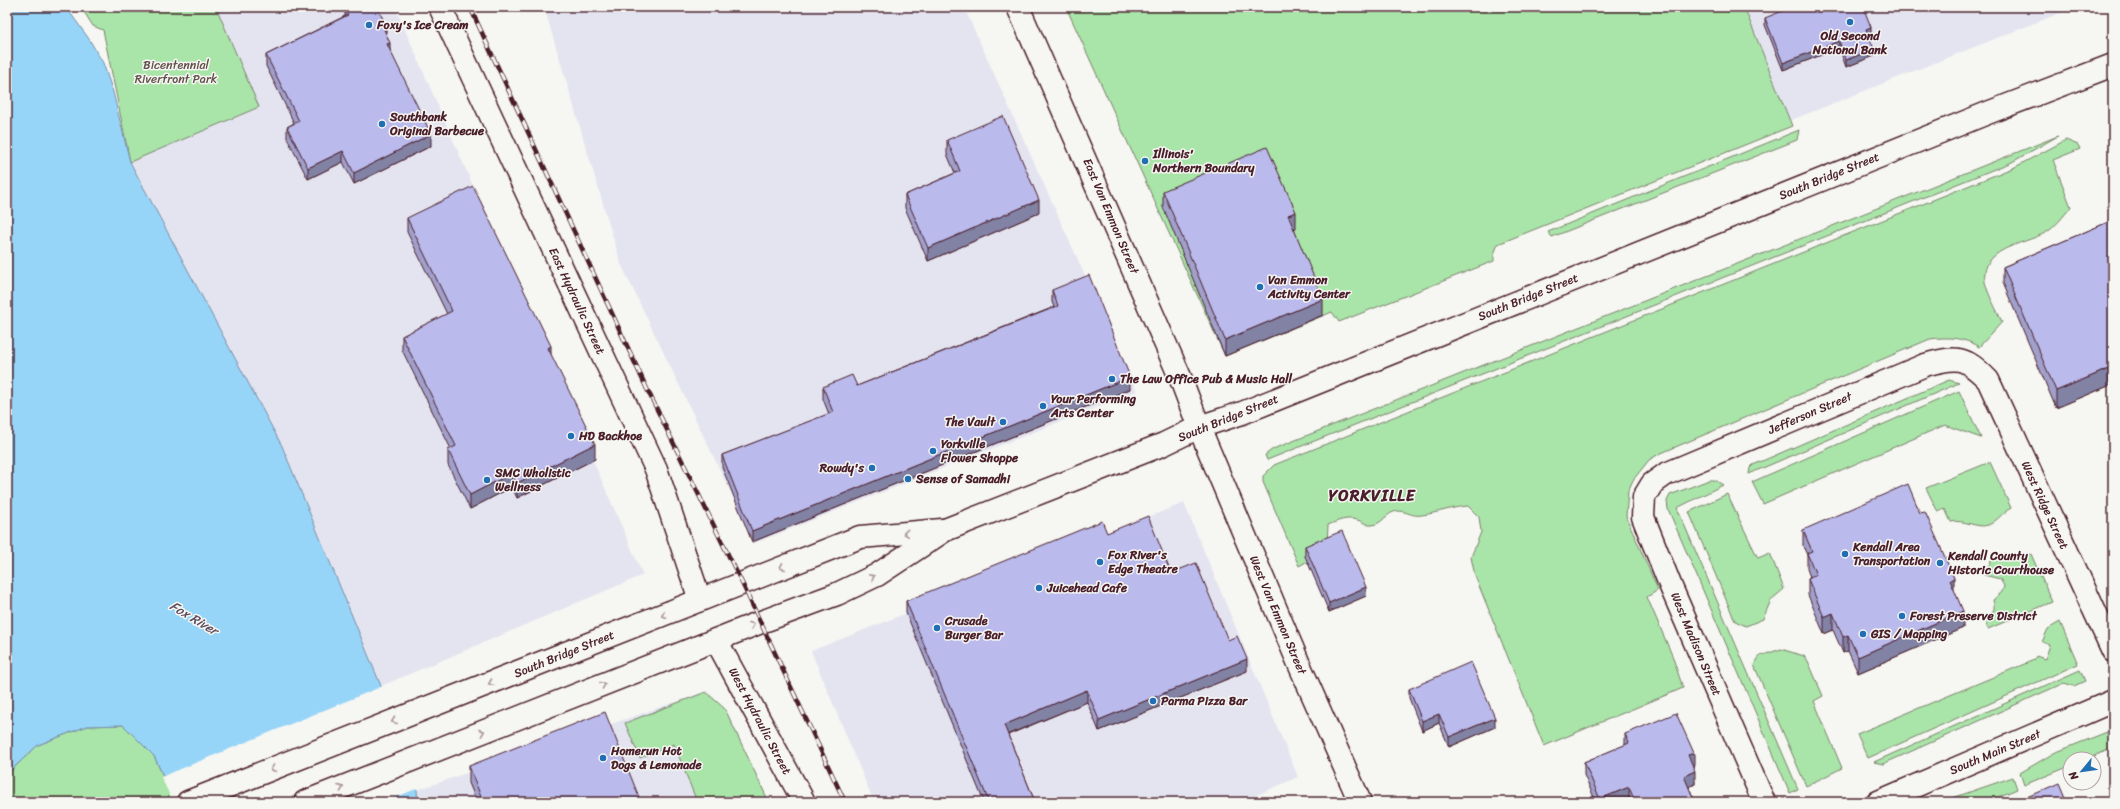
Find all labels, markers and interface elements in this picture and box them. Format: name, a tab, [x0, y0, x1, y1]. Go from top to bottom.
place label: Foxy's Ice Cream	[376, 14, 468, 36]
marker: Old Second National Bank	[1845, 17, 1855, 27]
marker: Foxy's Ice Cream	[364, 20, 374, 30]
place label: Old Second National Bank	[1812, 25, 1888, 61]
park label: Bicentennial Riverfront Park	[135, 54, 218, 90]
place label: Southbank Original Barbecue	[389, 106, 485, 142]
marker: Southbank Original Barbecue	[377, 119, 387, 129]
place label: Illinois' Northern Boundary	[1152, 143, 1255, 179]
street label: South Bridge Street	[1775, 146, 1883, 206]
street label: East Van Emmon Street	[1077, 155, 1146, 278]
marker: Illinois' Northern Boundary	[1140, 156, 1150, 166]
street label: East Hydraulic Street	[543, 244, 611, 358]
street label: South Bridge Street	[1474, 267, 1582, 327]
place label: Van Emmon Activity Center	[1267, 269, 1351, 305]
marker: Van Emmon Activity Center	[1255, 282, 1265, 292]
place label: The Law Office Pub & Music Hall	[1120, 368, 1293, 390]
marker: The Law Office Pub & Music Hall	[1107, 374, 1117, 384]
street label: Jefferson Street	[1764, 385, 1857, 441]
place label: Your Performing Arts Center	[1050, 388, 1137, 424]
street label: South Bridge Street	[1174, 388, 1282, 448]
marker: Your Performing Arts Center	[1038, 401, 1048, 411]
place label: The Vault	[945, 411, 996, 433]
marker: The Vault	[998, 417, 1008, 427]
place label: HD Backhoe	[578, 425, 642, 447]
marker: HD Backhoe	[566, 431, 576, 441]
place label: Yorkville Flower Shoppe	[940, 433, 1019, 469]
marker: Yorkville Flower Shoppe	[928, 446, 938, 456]
place label: Rowdy's	[819, 457, 864, 479]
street label: West Ridge Street	[2015, 457, 2075, 553]
place label: SMC Wholistic Wellness	[494, 462, 571, 498]
marker: Rowdy's	[867, 463, 877, 473]
place label: Sense of Samadhi	[915, 468, 1011, 490]
marker: Sense of Samadhi	[903, 474, 913, 484]
marker: SMC Wholistic Wellness	[482, 475, 492, 485]
district label: YORKVILLE	[1328, 481, 1416, 510]
one-way arrow	[903, 528, 909, 537]
place label: Kendall Area Transportation	[1852, 536, 1931, 572]
place label: Fox River's Edge Theatre	[1107, 544, 1179, 580]
place label: Kendall County Historic Courthouse	[1947, 545, 2055, 581]
marker: Kendall Area Transportation	[1840, 549, 1850, 559]
street label: West Van Emmon Street	[1243, 552, 1314, 679]
marker: Fox River's Edge Theatre	[1095, 557, 1105, 567]
marker: Kendall County Historic Courthouse	[1935, 558, 1945, 568]
one-way arrow	[778, 563, 785, 571]
one-way arrow	[868, 574, 876, 581]
place label: Juicehead Cafe	[1046, 577, 1128, 599]
marker: Juicehead Cafe	[1034, 583, 1044, 593]
street label: West Madison Street	[1664, 589, 1728, 699]
water label: Fox River	[165, 595, 225, 643]
place label: Forest Preserve District	[1909, 605, 2038, 627]
one-way arrow	[660, 610, 667, 618]
place label: Crusade Burger Bar	[944, 610, 1004, 646]
marker: Forest Preserve District	[1897, 611, 1907, 621]
one-way arrow	[748, 622, 756, 630]
marker: Crusade Burger Bar	[932, 623, 942, 633]
place label: GIS / Mapping	[1870, 623, 1948, 645]
street label: South Bridge Street	[510, 624, 618, 684]
marker: GIS / Mapping	[1858, 629, 1868, 639]
street label: West Hydraulic Street	[722, 663, 798, 779]
one-way arrow	[487, 678, 494, 686]
one-way arrow	[599, 681, 606, 689]
place label: Parma Pizza Bar	[1161, 690, 1248, 712]
marker: Parma Pizza Bar	[1148, 696, 1158, 706]
one-way arrow	[390, 716, 398, 724]
street label: South Main Street	[1946, 722, 2045, 781]
one-way arrow	[479, 729, 486, 737]
place label: Homerun Hot Dogs & Lemonade	[610, 740, 703, 776]
north arrow	[2062, 751, 2102, 791]
marker: Homerun Hot Dogs & Lemonade	[598, 753, 608, 763]
one-way arrow	[269, 764, 276, 772]
text: N	[2063, 767, 2084, 784]
one-way arrow	[338, 784, 345, 792]

